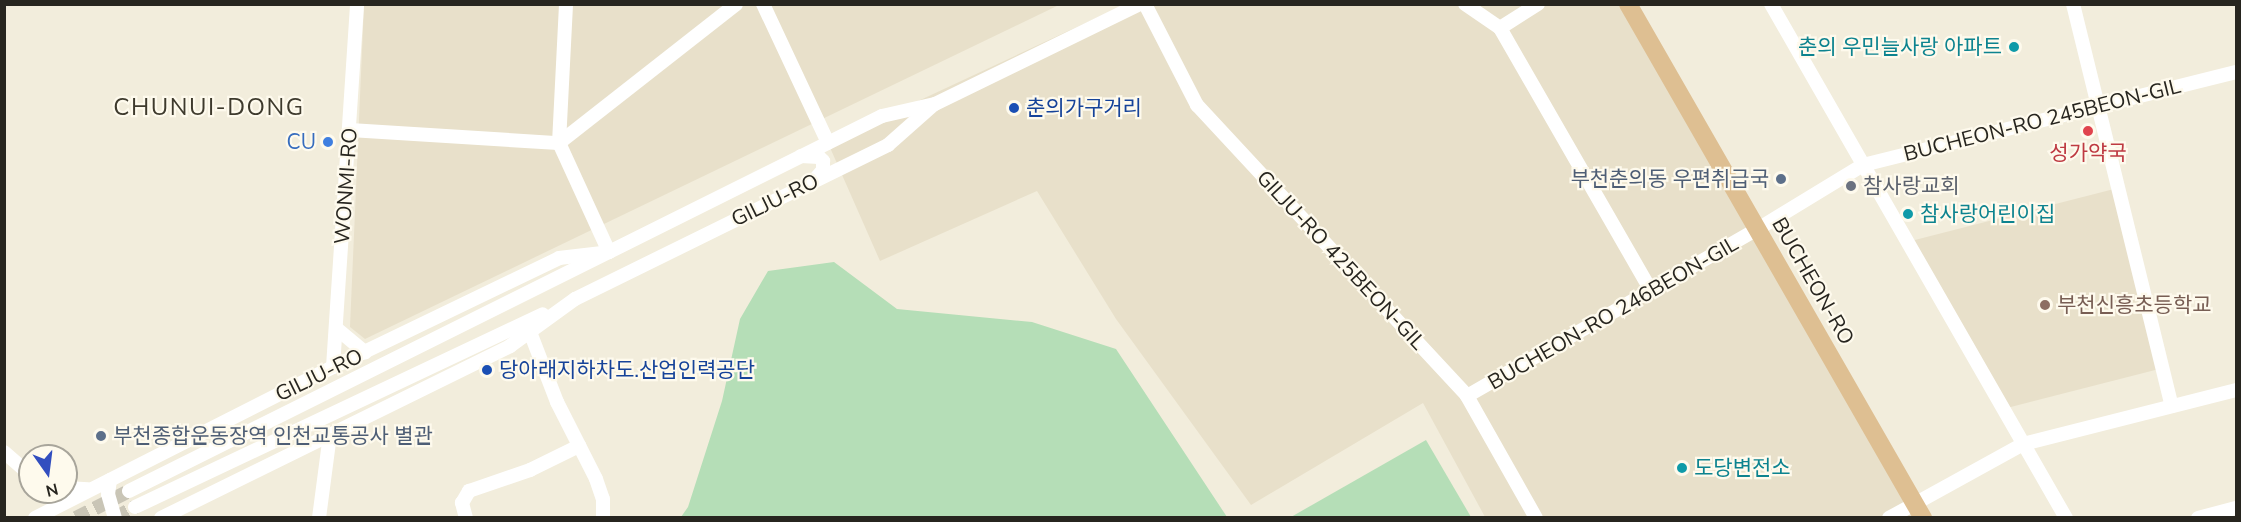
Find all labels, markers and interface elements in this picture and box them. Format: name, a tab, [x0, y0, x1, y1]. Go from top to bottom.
place label: 춘의 우민늘사랑 아파트	[1798, 34, 2002, 60]
marker: 춘의 우민늘사랑 아파트	[2007, 40, 2021, 54]
street label: BUCHEON-RO 245BEON-GIL	[1901, 73, 2183, 167]
district label: CHUNUI-DONG	[113, 94, 305, 122]
place label: 춘의가구거리	[1026, 95, 1142, 121]
marker: 춘의가구거리	[1007, 101, 1021, 115]
marker: 성가약국	[2081, 124, 2095, 138]
street label: WONMI-RO	[329, 127, 363, 245]
place label: CU	[287, 129, 316, 155]
marker: CU	[321, 135, 335, 149]
place label: 성가약국	[2049, 140, 2127, 166]
street label: GILJU-RO 425BEON-GIL	[1251, 165, 1431, 355]
place label: 부천춘의동 우편취급국	[1570, 166, 1769, 192]
street label: GILJU-RO	[727, 168, 823, 232]
marker: 부천춘의동 우편취급국	[1774, 172, 1788, 186]
place label: 참사랑교회	[1863, 173, 1960, 199]
marker: 참사랑교회	[1844, 179, 1858, 193]
place label: 참사랑어린이집	[1920, 201, 2055, 227]
marker: 참사랑어린이집	[1901, 207, 1915, 221]
street label: BUCHEON-RO	[1766, 213, 1860, 349]
street label: BUCHEON-RO 246BEON-GIL	[1483, 231, 1743, 395]
place label: 부천신흥초등학교	[2057, 292, 2212, 318]
marker: 부천신흥초등학교	[2038, 298, 2052, 312]
street label: GILJU-RO	[271, 343, 367, 407]
place label: 당아래지하차도.산업인력공단	[499, 357, 755, 383]
marker: 당아래지하차도.산업인력공단	[480, 363, 494, 377]
place label: 부천종합운동장역 인천교통공사 별관	[113, 423, 433, 449]
marker: 부천종합운동장역 인천교통공사 별관	[94, 429, 108, 443]
north arrow	[18, 444, 78, 504]
place label: 도당변전소	[1694, 455, 1791, 481]
marker: 도당변전소	[1675, 461, 1689, 475]
text: N	[43, 477, 60, 502]

